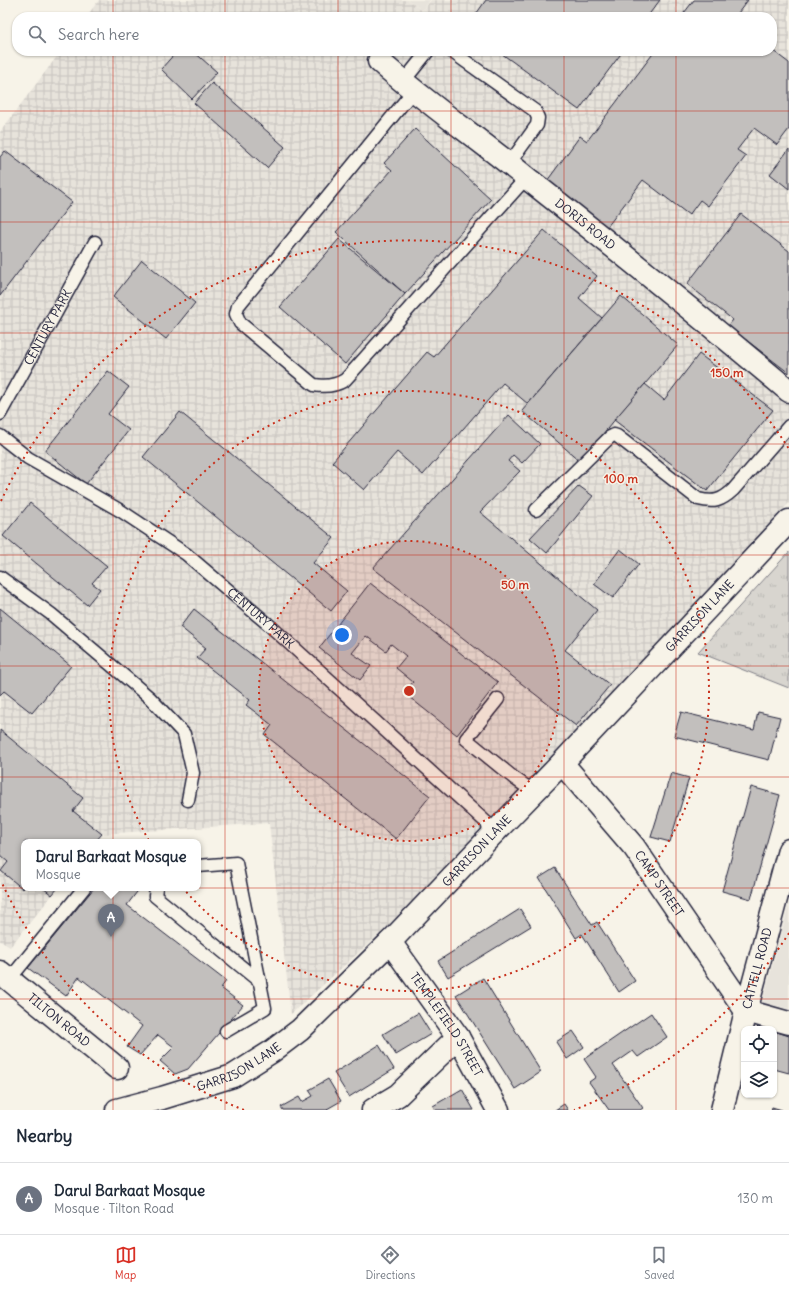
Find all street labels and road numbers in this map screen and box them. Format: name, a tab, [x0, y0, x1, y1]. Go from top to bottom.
street label: DORIS ROAD	[552, 195, 619, 253]
street label: CENTURY PARK	[20, 286, 75, 368]
street label: GARRISON LANE	[662, 576, 737, 655]
street label: CENTURY PARK	[224, 584, 298, 652]
street label: GARRISON LANE	[439, 812, 514, 890]
street label: CAMP STREET	[632, 848, 687, 919]
street label: CATTELL ROAD	[739, 926, 775, 1011]
street label: TEMPLEFIELD STREET	[407, 969, 486, 1079]
street label: TILTON ROAD	[25, 990, 93, 1050]
street label: GARRISON LANE	[195, 1039, 284, 1094]

